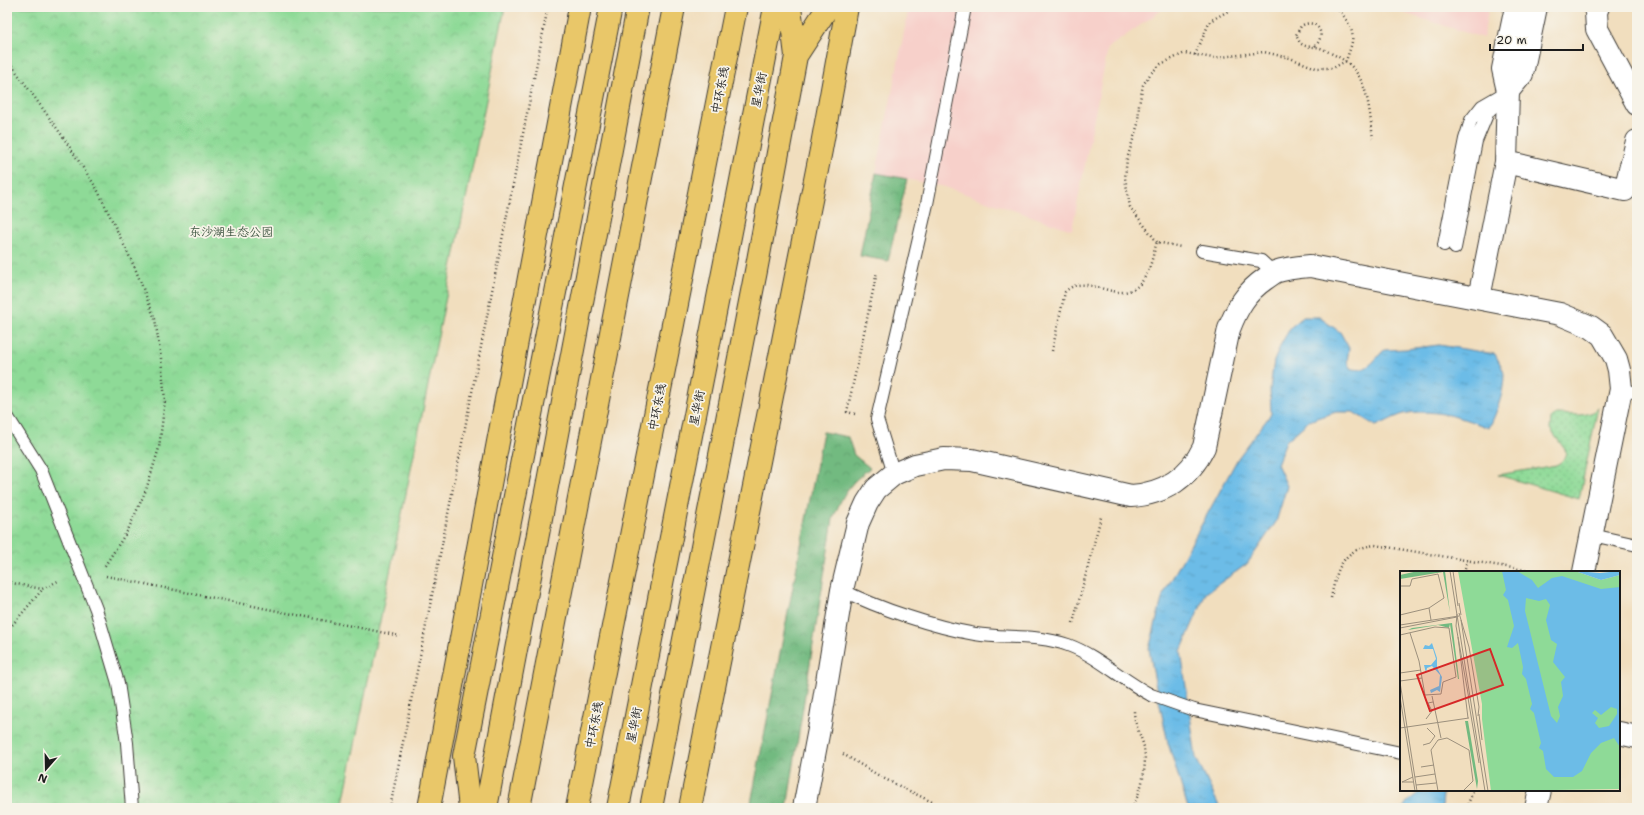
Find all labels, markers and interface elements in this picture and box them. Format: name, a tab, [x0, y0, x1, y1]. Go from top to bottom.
scale bar	[1490, 26, 1583, 52]
text: 20 m	[1496, 32, 1527, 48]
street label: 中环东线	[708, 65, 732, 115]
street label: 星华街	[748, 71, 770, 109]
park label: 东沙湖生态公园	[189, 224, 273, 240]
street label: 中环东线	[645, 382, 669, 432]
street label: 星华街	[686, 389, 708, 427]
inset map	[1400, 571, 1620, 791]
street label: 中环东线	[582, 700, 606, 750]
street label: 星华街	[623, 706, 645, 744]
north arrow	[26, 749, 66, 789]
text: N	[36, 769, 49, 786]

